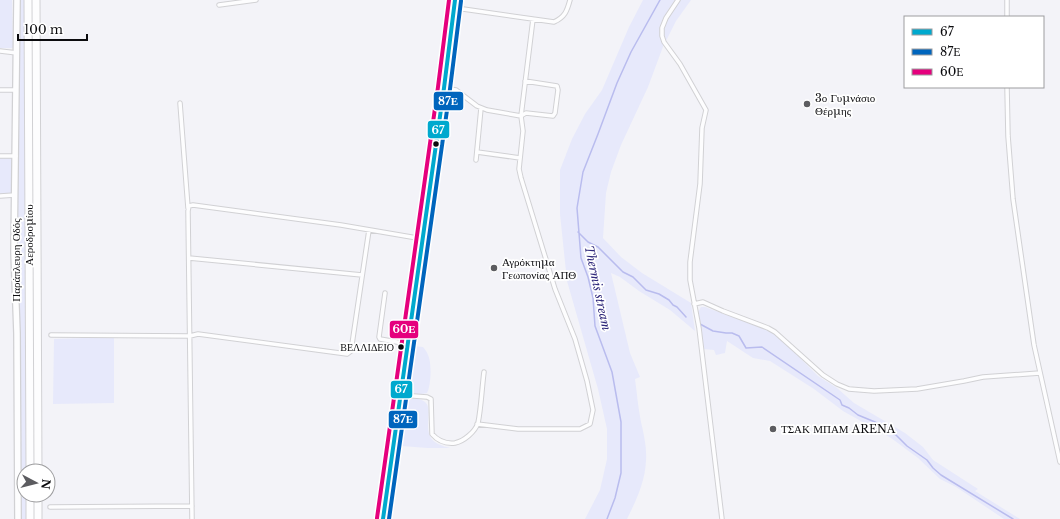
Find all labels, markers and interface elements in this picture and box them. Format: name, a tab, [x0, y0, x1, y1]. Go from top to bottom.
scale bar	[18, 16, 87, 42]
legend	[904, 16, 1044, 88]
text: 100 m	[24, 22, 63, 37]
text: 67	[940, 24, 955, 39]
text: 87Ε	[940, 44, 961, 59]
text: 60Ε	[940, 64, 964, 79]
line badge: 87Ε	[433, 91, 464, 111]
place label: 3ο Γυμνάσιο Θέρμης	[815, 91, 876, 118]
text: 87Ε	[438, 94, 458, 108]
marker: 3ο Γυμνάσιο Θέρμης	[802, 99, 812, 109]
line badge: 67	[427, 120, 450, 139]
text: 67	[431, 123, 445, 137]
unlabelled marker	[431, 139, 441, 149]
street label: Αεροδρομίου	[22, 204, 36, 266]
street label: Παράπλευρη Οδός	[9, 218, 23, 302]
water label: Thermis stream	[582, 244, 614, 332]
place label: Αγρόκτημα Γεωπονίας ΑΠΘ	[502, 255, 576, 282]
marker: Αγρόκτημα Γεωπονίας ΑΠΘ	[489, 263, 499, 273]
line badge: 60Ε	[389, 320, 419, 339]
text: 60Ε	[392, 322, 416, 336]
place label: ΒΕΛΛΙΔΕΙΟ	[340, 341, 394, 354]
marker: ΒΕΛΛΙΔΕΙΟ	[396, 342, 406, 352]
line badge: 67	[390, 380, 413, 399]
text: 67	[394, 382, 408, 396]
line badge: 87Ε	[388, 410, 418, 429]
text: 87Ε	[393, 412, 413, 426]
place label: ΤΣΑΚ ΜΠΑΜ ARENA	[781, 422, 896, 436]
marker: ΤΣΑΚ ΜΠΑΜ ARENA	[768, 424, 778, 434]
north arrow	[16, 463, 56, 503]
text: N	[38, 478, 54, 491]

